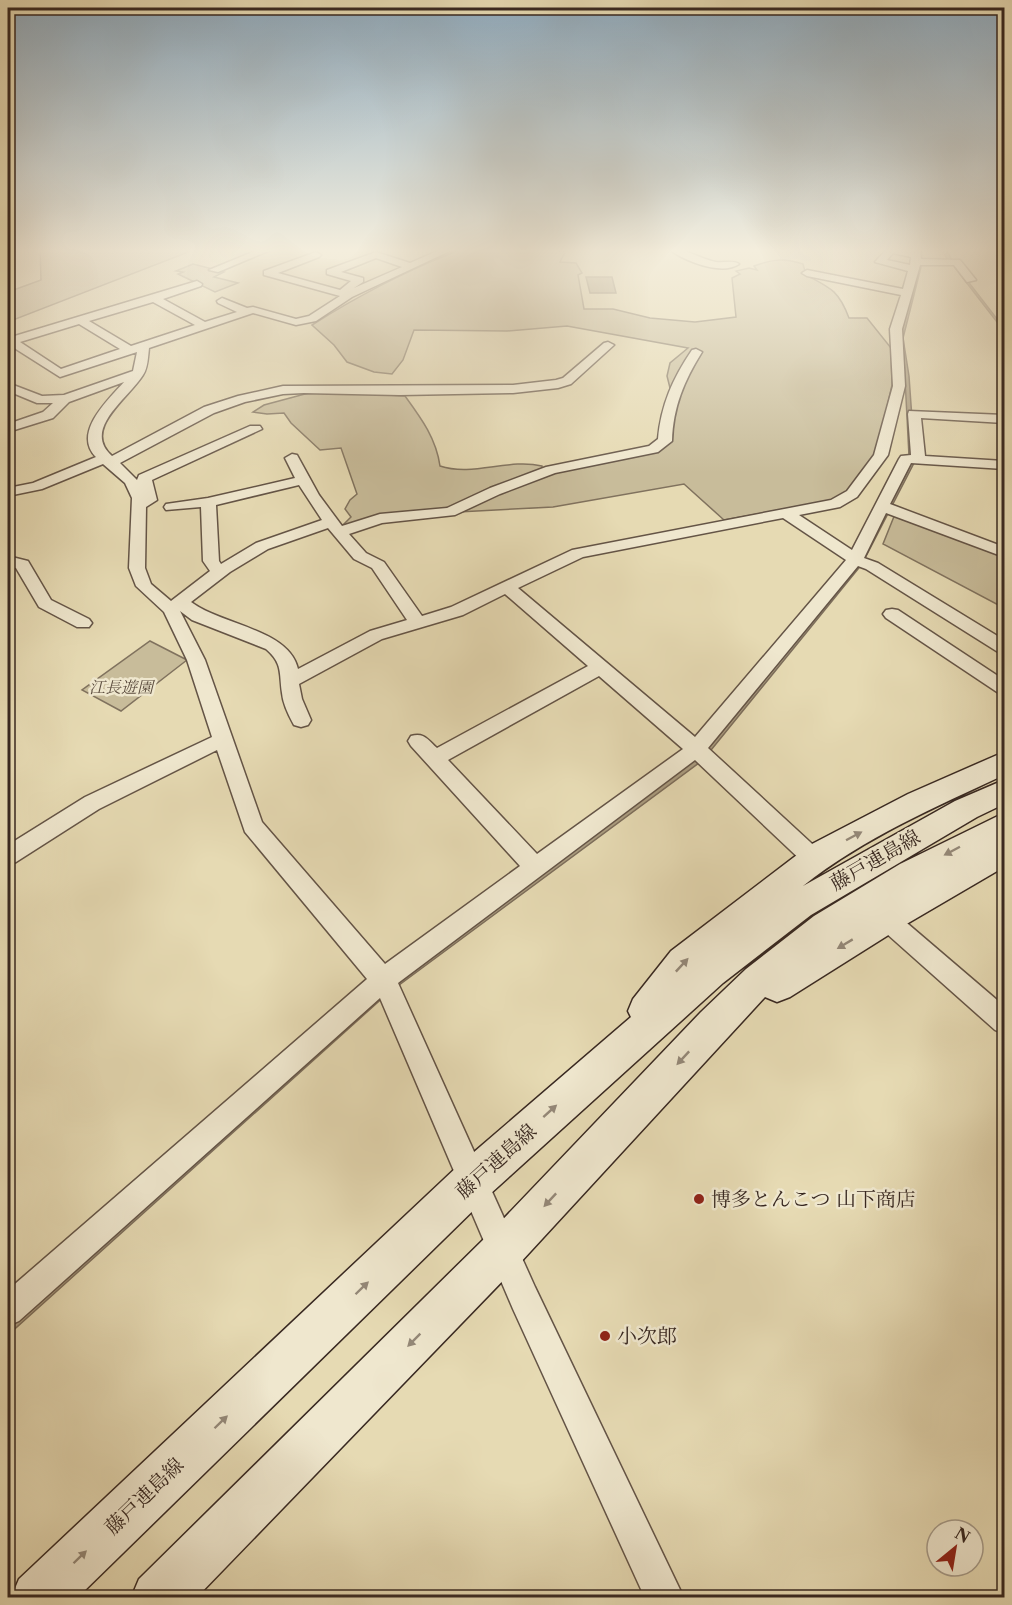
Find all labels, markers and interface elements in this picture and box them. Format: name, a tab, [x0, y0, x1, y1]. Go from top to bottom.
park label: 江長遊園	[89, 677, 156, 697]
street label: 藤戸連島線	[826, 825, 924, 895]
one-way arrow	[846, 831, 863, 841]
one-way arrow	[944, 846, 961, 856]
one-way arrow	[836, 939, 853, 949]
one-way arrow	[675, 958, 688, 973]
one-way arrow	[676, 1050, 690, 1065]
one-way arrow	[543, 1104, 558, 1118]
street label: 藤戸連島線	[451, 1119, 541, 1203]
place label: 博多とんこつ 山下商店	[711, 1187, 916, 1211]
marker: 博多とんこつ 山下商店	[692, 1192, 706, 1206]
one-way arrow	[543, 1193, 557, 1207]
one-way arrow	[354, 1281, 368, 1295]
place label: 小次郎	[617, 1324, 677, 1348]
marker: 小次郎	[598, 1329, 612, 1343]
one-way arrow	[407, 1333, 421, 1347]
one-way arrow	[214, 1416, 228, 1430]
street label: 藤戸連島線	[100, 1453, 188, 1539]
north arrow	[925, 1518, 985, 1578]
text: N	[951, 1523, 974, 1547]
one-way arrow	[73, 1550, 88, 1564]

